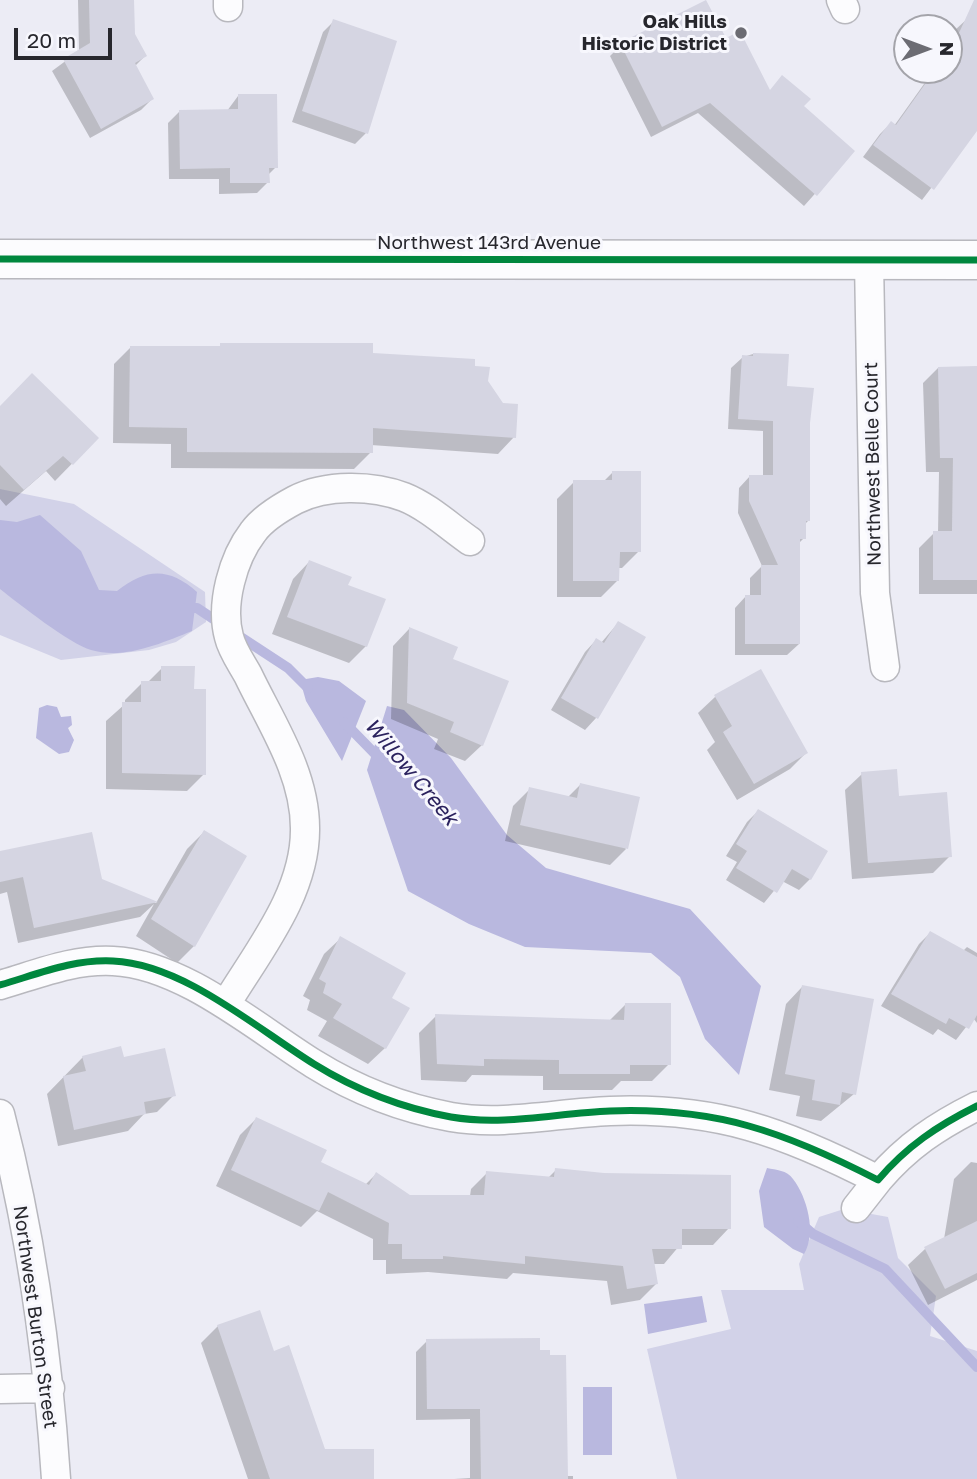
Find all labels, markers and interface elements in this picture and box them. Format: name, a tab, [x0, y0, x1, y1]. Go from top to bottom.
place label: Oak Hills Historic District	[581, 11, 727, 55]
scale bar	[18, 14, 116, 58]
north arrow	[893, 14, 963, 84]
marker: Oak Hills Historic District	[733, 25, 749, 41]
text: 20 m	[27, 27, 76, 53]
text: N	[936, 42, 959, 56]
street label: Northwest 143rd Avenue	[377, 232, 601, 254]
street label: Northwest Belle Court	[860, 362, 886, 566]
water label: Willow Creek	[359, 713, 463, 831]
street label: Northwest Burton Street	[8, 1204, 62, 1430]

